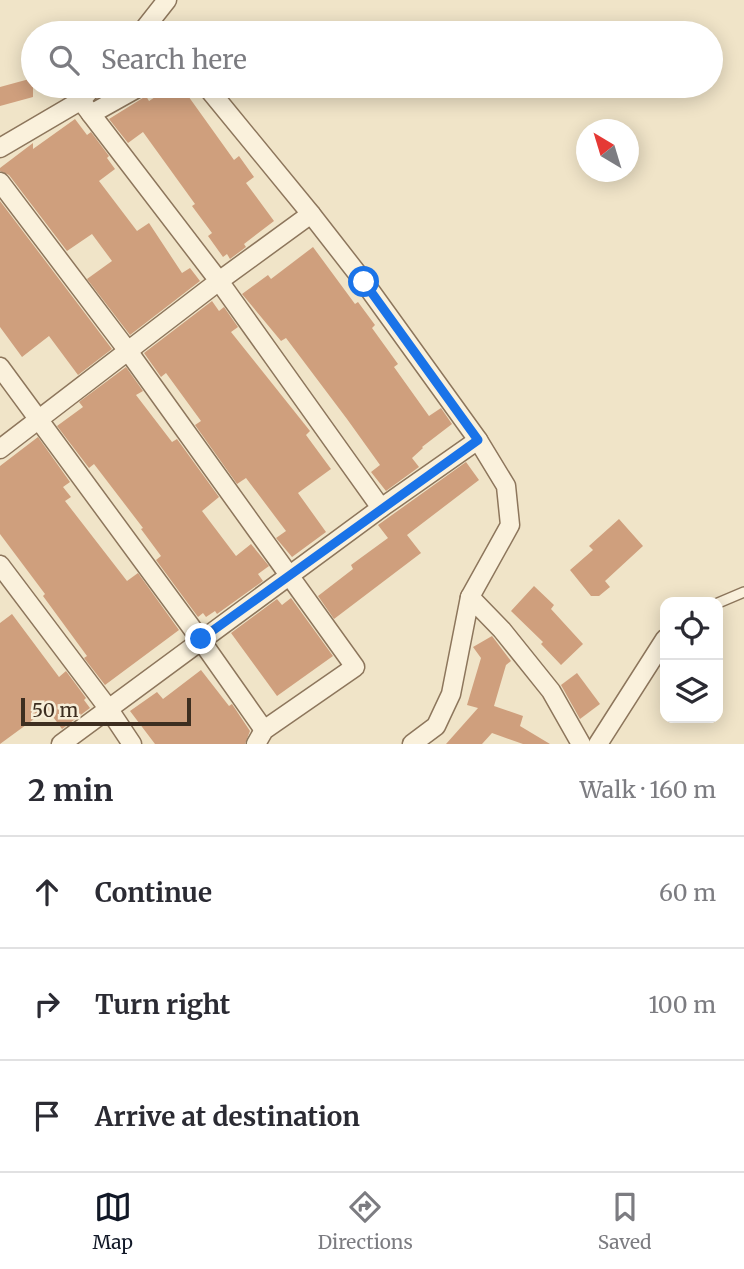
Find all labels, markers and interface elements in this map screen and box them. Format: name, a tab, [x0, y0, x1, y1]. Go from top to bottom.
search box	[21, 21, 723, 98]
icon: search	[45, 41, 83, 79]
text: Search here	[101, 43, 247, 76]
north arrow	[576, 119, 639, 182]
route start	[348, 266, 379, 297]
map controls	[660, 597, 723, 723]
button: locate	[660, 597, 723, 660]
route end	[185, 623, 216, 654]
button: layers	[660, 660, 723, 723]
scale bar	[21, 695, 191, 727]
text: 50 m	[32, 698, 78, 722]
text: 2 min	[28, 771, 113, 809]
text: Walk · 160 m	[580, 775, 716, 804]
icon: ahead	[28, 873, 66, 911]
text: Continue	[95, 876, 212, 909]
text: 60 m	[659, 878, 716, 907]
icon: right	[28, 985, 66, 1023]
text: Turn right	[95, 988, 230, 1021]
text: 100 m	[648, 990, 716, 1019]
icon: arrive	[28, 1097, 66, 1135]
text: Arrive at destination	[95, 1100, 360, 1133]
tab: Map	[92, 1188, 133, 1254]
tab: Directions	[318, 1188, 413, 1254]
tab: Saved	[598, 1188, 652, 1254]

